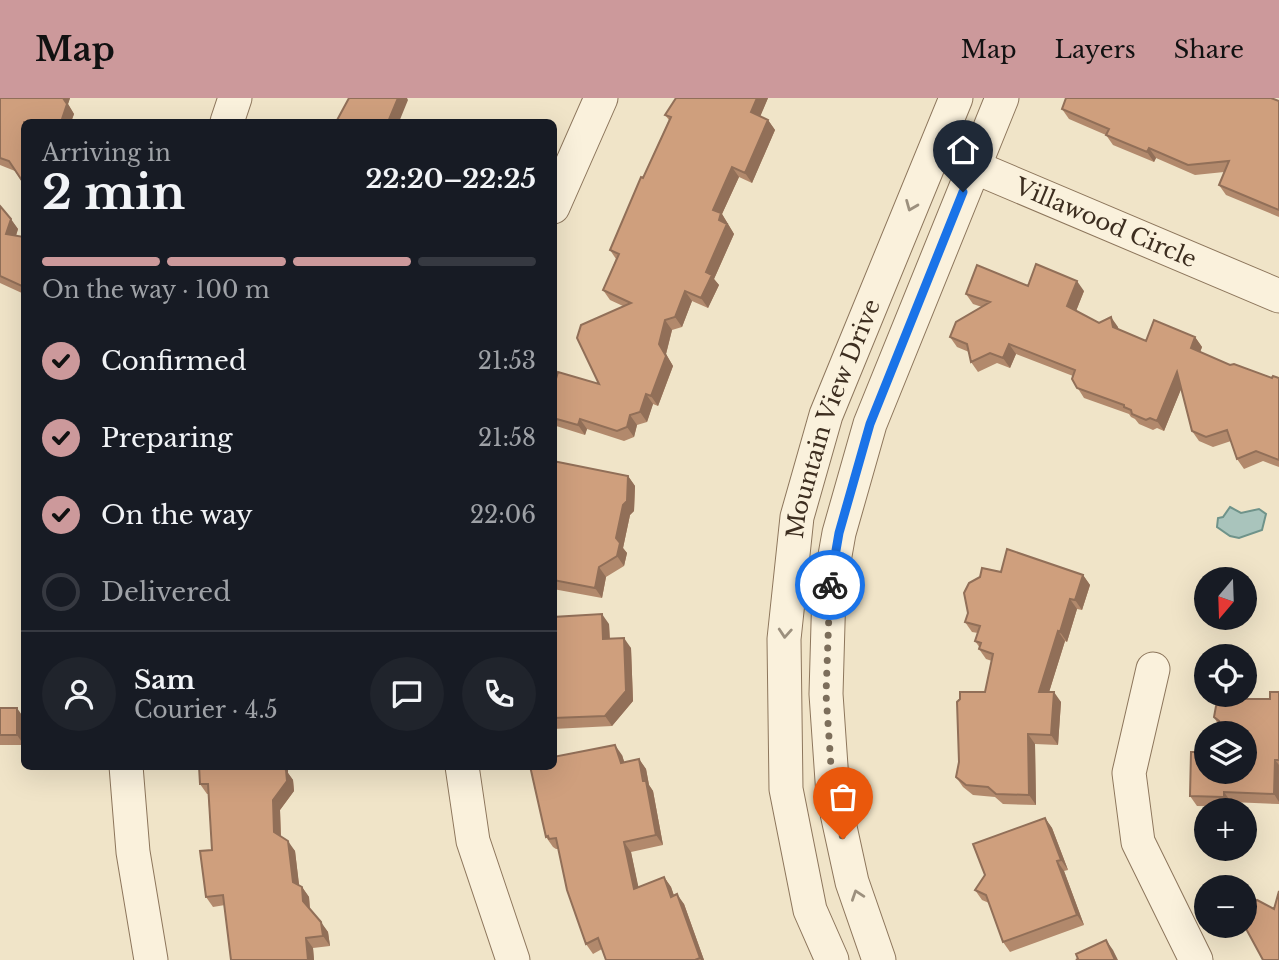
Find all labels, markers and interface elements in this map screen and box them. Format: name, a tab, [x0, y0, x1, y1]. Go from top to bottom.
text: Map	[35, 29, 115, 70]
text: Map	[961, 35, 1017, 64]
text: Layers	[1055, 35, 1136, 64]
text: Share	[1174, 35, 1244, 64]
pin	[933, 120, 993, 192]
icon: home	[944, 131, 982, 169]
text: Arriving in	[42, 139, 171, 167]
text: 22:20–22:25	[366, 163, 536, 195]
text: 2 min	[42, 164, 185, 221]
street label: Villawood Circle	[1010, 172, 1201, 273]
one-way arrow	[906, 200, 920, 212]
text: On the way · 100 m	[42, 276, 270, 304]
street label: Mountain View Drive	[781, 295, 886, 540]
icon: check	[42, 342, 80, 380]
text: Confirmed	[101, 345, 246, 377]
text: 21:53	[478, 347, 536, 375]
icon: check	[42, 419, 80, 457]
text: Preparing	[101, 422, 233, 454]
text: 21:58	[478, 424, 536, 452]
icon: check	[42, 496, 80, 534]
text: On the way	[101, 499, 253, 531]
text: 22:06	[470, 501, 536, 529]
courier	[795, 550, 865, 620]
icon: bike	[811, 566, 849, 604]
north arrow	[1194, 567, 1256, 630]
map controls	[1194, 567, 1257, 938]
text: Delivered	[101, 576, 231, 608]
one-way arrow	[778, 628, 793, 639]
button: locate	[1194, 644, 1257, 707]
button: person	[42, 657, 116, 731]
button: chat	[370, 657, 444, 731]
button: phone	[462, 657, 536, 731]
text: Sam	[134, 664, 195, 696]
text: Courier · 4.5	[134, 696, 278, 724]
button: layers	[1194, 721, 1257, 784]
pin	[813, 767, 873, 839]
icon: bag	[824, 778, 862, 816]
button: +	[1194, 798, 1257, 861]
button: −	[1194, 875, 1257, 938]
one-way arrow	[851, 890, 865, 902]

